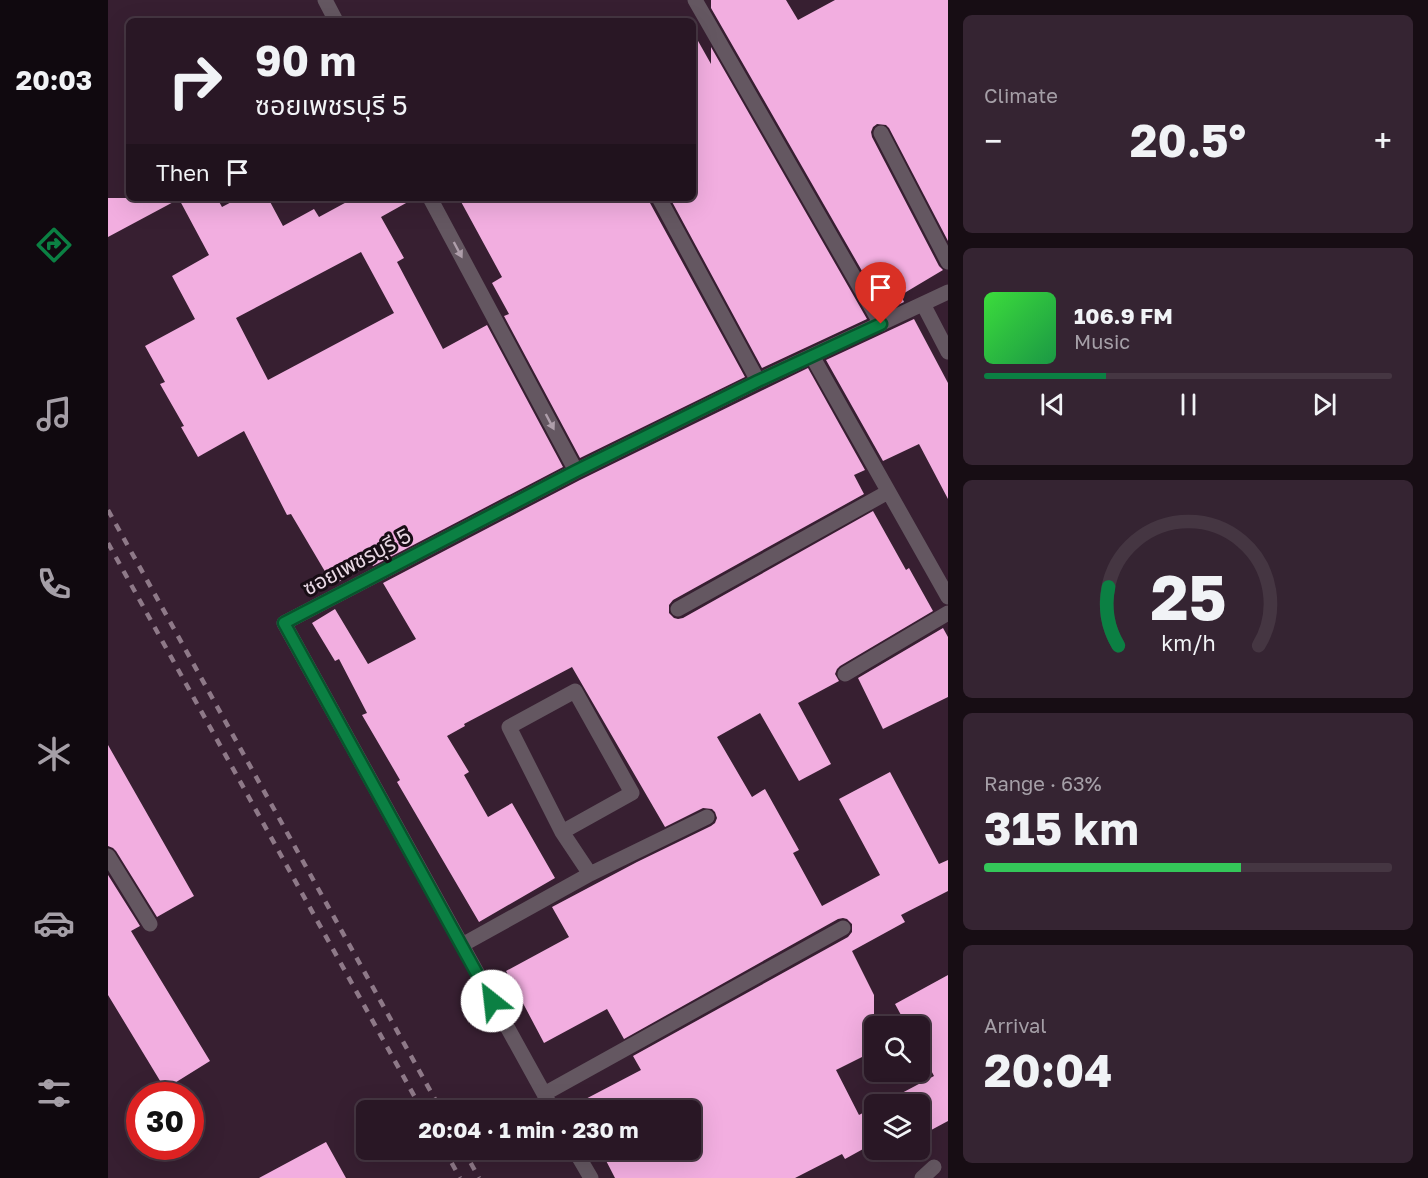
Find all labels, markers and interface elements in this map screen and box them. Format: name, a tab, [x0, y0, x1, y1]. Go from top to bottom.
text: 90 m	[255, 35, 356, 85]
icon: right	[156, 42, 234, 120]
text: 20:03	[16, 64, 92, 96]
text: Climate	[984, 83, 1058, 107]
text: ซอยเพชรบุรี 5	[255, 89, 408, 121]
text: 20.5°	[1130, 113, 1246, 167]
text: −	[984, 121, 1002, 160]
text: +	[1374, 121, 1392, 160]
icon: arrive	[221, 156, 254, 189]
text: Then	[156, 159, 209, 186]
icon: directions	[33, 224, 75, 266]
one-way arrow	[453, 241, 463, 258]
pin	[855, 262, 906, 324]
icon: arrive	[864, 271, 897, 304]
text: 106.9 FM	[1074, 302, 1173, 329]
text: Music	[1074, 329, 1130, 353]
icon: previous	[1036, 388, 1069, 421]
icon: pause	[1172, 388, 1205, 421]
icon: next	[1308, 388, 1341, 421]
icon: music	[33, 393, 75, 435]
one-way arrow	[545, 413, 555, 430]
street label: ซอยเพชรบุรี 5	[298, 522, 416, 601]
text: 25	[1150, 559, 1226, 634]
icon: phone	[33, 563, 75, 605]
text: km/h	[1161, 630, 1215, 656]
icon: climate	[33, 733, 75, 775]
text: Range · 63%	[984, 771, 1102, 795]
text: 315 km	[984, 801, 1139, 855]
icon: car	[33, 902, 75, 944]
position arrow	[460, 969, 524, 1033]
text: Arrival	[984, 1013, 1047, 1037]
map controls	[864, 1016, 930, 1160]
button: search	[864, 1016, 930, 1082]
text: 20:04	[984, 1043, 1112, 1097]
icon: filters	[33, 1072, 75, 1114]
speed limit sign: 30	[126, 1082, 204, 1160]
button: layers	[864, 1094, 930, 1160]
text: 20:04 · 1 min · 230 m	[418, 1116, 639, 1143]

